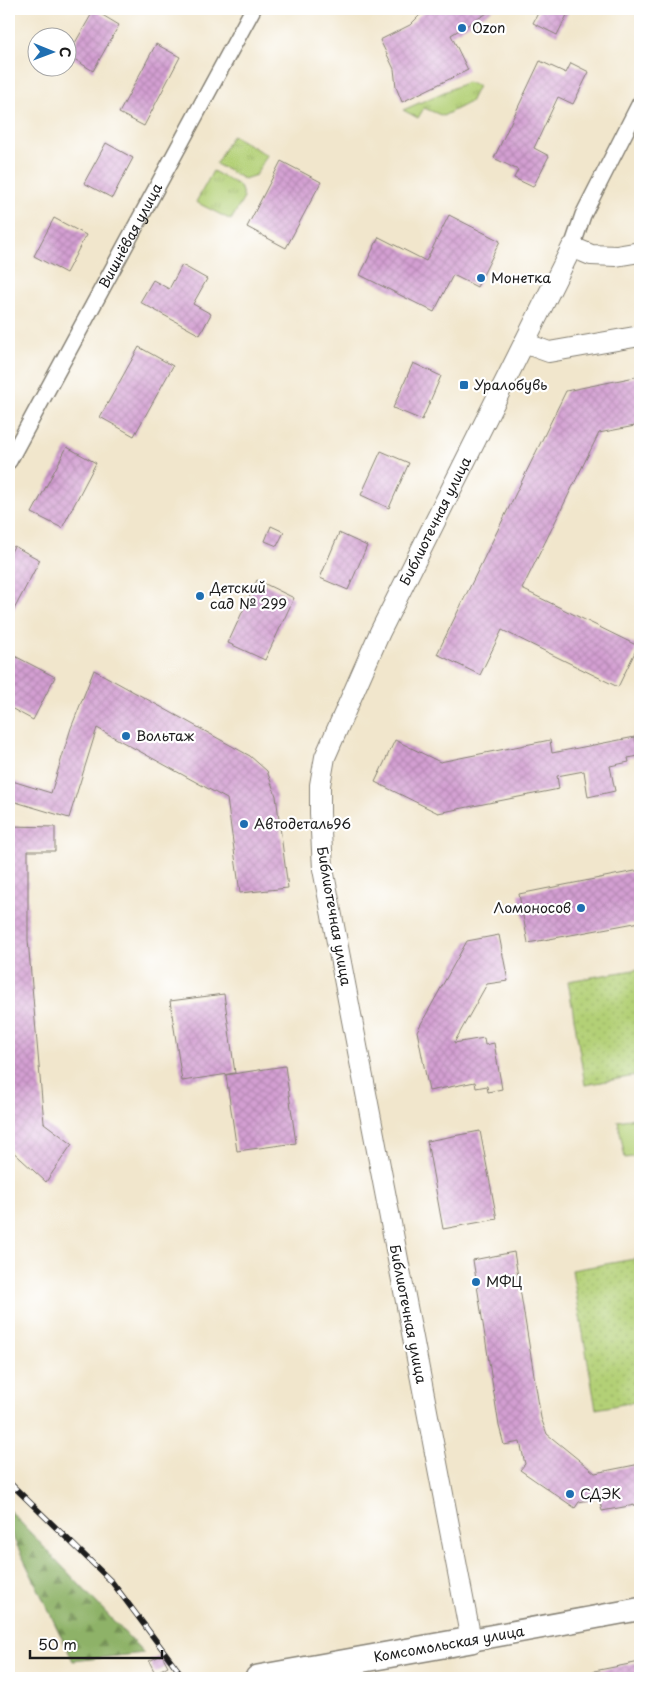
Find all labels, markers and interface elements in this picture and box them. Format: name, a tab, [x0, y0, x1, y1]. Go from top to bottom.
place label: Ozon	[472, 17, 505, 38]
marker: Ozon	[456, 22, 468, 34]
north arrow	[28, 28, 78, 78]
text: С	[55, 47, 76, 58]
street label: Вишнёвая улица	[93, 179, 167, 292]
place label: Монетка	[491, 267, 551, 288]
marker: Монетка	[475, 272, 487, 284]
place label: Уралобувь	[474, 374, 547, 395]
marker: Уралобувь	[458, 379, 470, 391]
street label: Библиотечная улица	[394, 453, 476, 589]
place label: Детский сад № 299	[209, 577, 287, 614]
marker: Детский сад № 299	[194, 590, 206, 602]
place label: Вольтаж	[136, 725, 195, 746]
marker: Вольтаж	[120, 730, 132, 742]
place label: Автодеталь96	[254, 813, 351, 834]
marker: Автодеталь96	[238, 818, 250, 830]
street label: Библиотечная улица	[312, 844, 357, 988]
place label: Ломоносов	[493, 897, 571, 918]
marker: Ломоносов	[575, 902, 587, 914]
street label: Библиотечная улица	[385, 1242, 432, 1386]
place label: МФЦ	[486, 1271, 522, 1292]
marker: МФЦ	[470, 1276, 482, 1288]
place label: СДЭК	[580, 1483, 621, 1504]
marker: СДЭК	[564, 1488, 576, 1500]
street label: Комсомольская улица	[372, 1620, 526, 1667]
scale bar	[30, 1627, 162, 1659]
text: 50 m	[38, 1632, 77, 1655]

